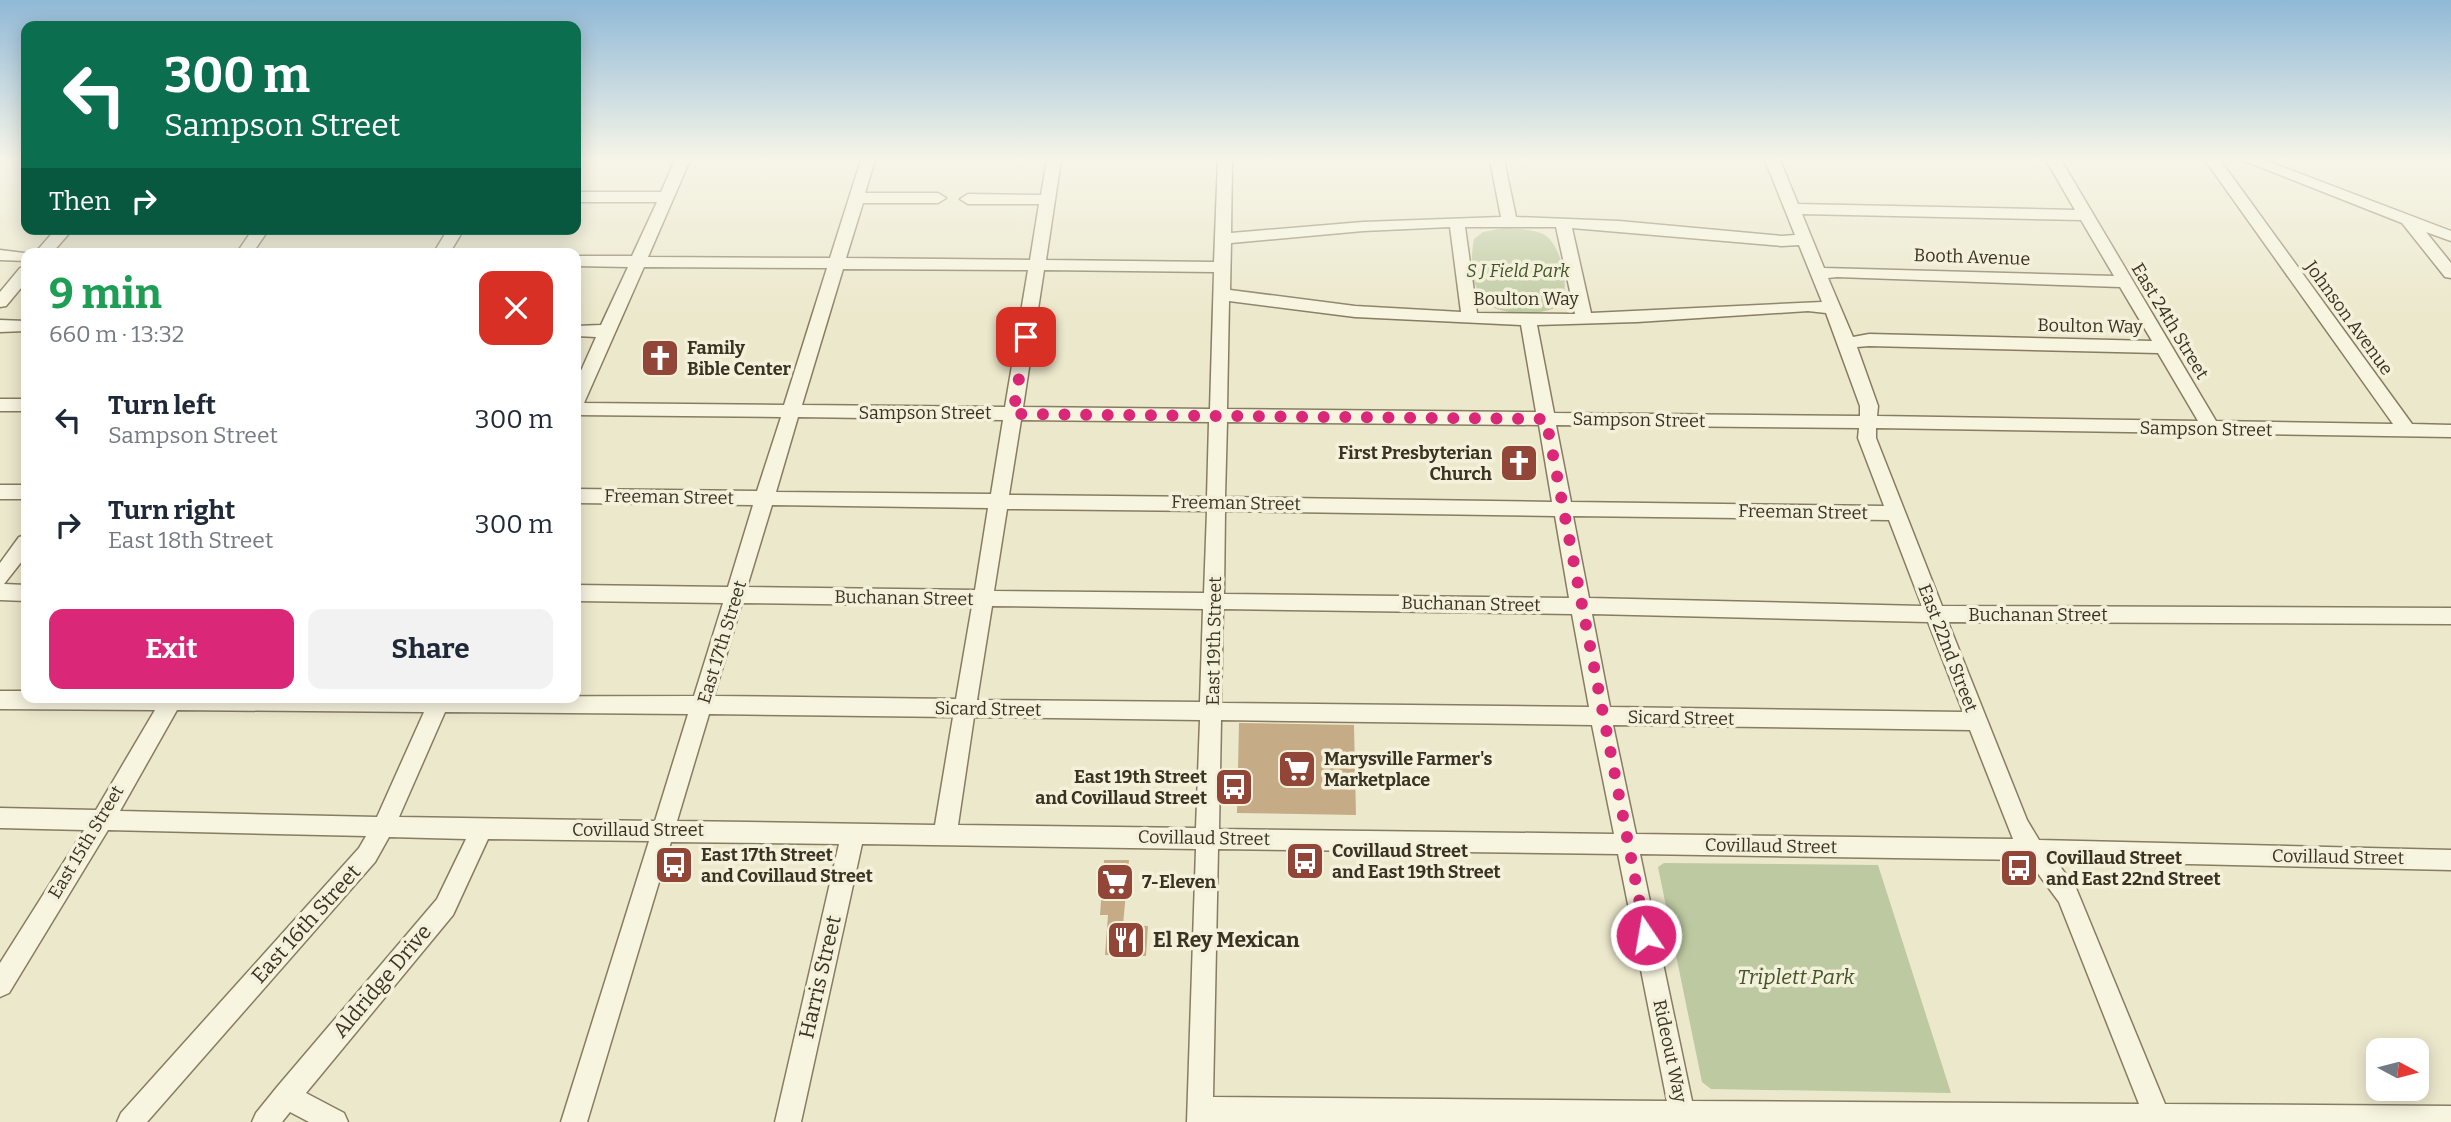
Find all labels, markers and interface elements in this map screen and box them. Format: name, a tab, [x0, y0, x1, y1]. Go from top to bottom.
text: 300 m	[164, 46, 310, 105]
icon: left	[49, 49, 140, 140]
text: Sampson Street	[164, 106, 400, 144]
icon: right	[125, 182, 163, 220]
text: Then	[49, 186, 111, 217]
street label: Booth Avenue	[1913, 244, 2031, 270]
street label: Johnson Avenue	[2300, 256, 2398, 379]
street label: East 24th Street	[2127, 259, 2214, 384]
park label: S J Field Park	[1466, 260, 1570, 282]
text: 9 min	[49, 269, 162, 319]
button: close	[479, 271, 553, 345]
street label: Boulton Way	[1473, 288, 1579, 310]
pin	[996, 307, 1056, 367]
street label: Boulton Way	[2037, 314, 2143, 338]
icon: arrive	[1007, 318, 1045, 356]
text: 660 m · 13:32	[49, 320, 184, 348]
church icon: Family Bible Center	[639, 337, 681, 379]
place label: Family Bible Center	[687, 337, 792, 380]
text: Turn left	[108, 390, 216, 421]
icon: left	[49, 401, 87, 439]
street label: Sampson Street	[859, 402, 992, 424]
text: 300 m	[475, 404, 553, 435]
street label: Sampson Street	[1572, 408, 1706, 432]
street label: Sampson Street	[2139, 417, 2273, 441]
text: Sampson Street	[108, 421, 278, 449]
place label: First Presbyterian Church	[1338, 442, 1493, 485]
church icon: First Presbyterian Church	[1498, 442, 1540, 484]
street label: Freeman Street	[604, 485, 735, 509]
street label: Freeman Street	[1171, 491, 1302, 515]
text: Turn right	[108, 495, 235, 526]
street label: Freeman Street	[1738, 500, 1869, 524]
icon: right	[49, 506, 87, 544]
text: 300 m	[475, 509, 553, 540]
text: East 18th Street	[108, 526, 273, 554]
street label: East 19th Street	[1202, 576, 1226, 706]
street label: East 17th Street	[693, 577, 751, 706]
street label: East 22nd Street	[1913, 581, 1983, 716]
street label: Buchanan Street	[834, 586, 974, 610]
street label: Buchanan Street	[1401, 592, 1541, 616]
street label: Buchanan Street	[1968, 604, 2108, 626]
button: Exit	[49, 609, 294, 689]
button: Share	[308, 609, 553, 689]
street label: Sicard Street	[934, 697, 1042, 721]
street label: Sicard Street	[1627, 706, 1735, 730]
supermarket icon: Marysville Farmer's Marketplace	[1276, 748, 1318, 790]
place label: Marysville Farmer's Marketplace	[1324, 748, 1492, 791]
place label: East 19th Street and Covillaud Street	[1035, 766, 1207, 809]
bus stop icon: East 19th Street and Covillaud Street	[1213, 766, 1255, 808]
street label: East 15th Street	[44, 781, 129, 903]
street label: Covillaud Street	[572, 819, 705, 841]
street label: Covillaud Street	[1138, 826, 1271, 850]
street label: Covillaud Street	[1705, 834, 1838, 858]
bus stop icon: Covillaud Street and East 19th Street	[1284, 840, 1326, 882]
place label: Covillaud Street and East 19th Street	[1332, 840, 1501, 883]
bus stop icon: East 17th Street and Covillaud Street	[653, 844, 695, 886]
place label: East 17th Street and Covillaud Street	[701, 844, 873, 887]
street label: Covillaud Street	[2272, 845, 2405, 869]
bus stop icon: Covillaud Street and East 22nd Street	[1998, 847, 2040, 889]
place label: Covillaud Street and East 22nd Street	[2046, 847, 2221, 890]
street label: East 16th Street	[246, 859, 366, 989]
supermarket icon: 7-Eleven	[1094, 861, 1136, 903]
place label: 7-Eleven	[1142, 871, 1217, 893]
position arrow	[1609, 898, 1683, 972]
street label: Harris Street	[793, 912, 847, 1041]
street label: Aldridge Drive	[327, 919, 437, 1043]
restaurant icon: El Rey Mexican	[1105, 919, 1147, 961]
place label: El Rey Mexican	[1153, 927, 1300, 953]
park label: Triplett Park	[1737, 964, 1855, 990]
street label: Rideout Way	[1648, 997, 1692, 1105]
north arrow	[2366, 1038, 2429, 1101]
map controls	[2366, 1038, 2429, 1101]

